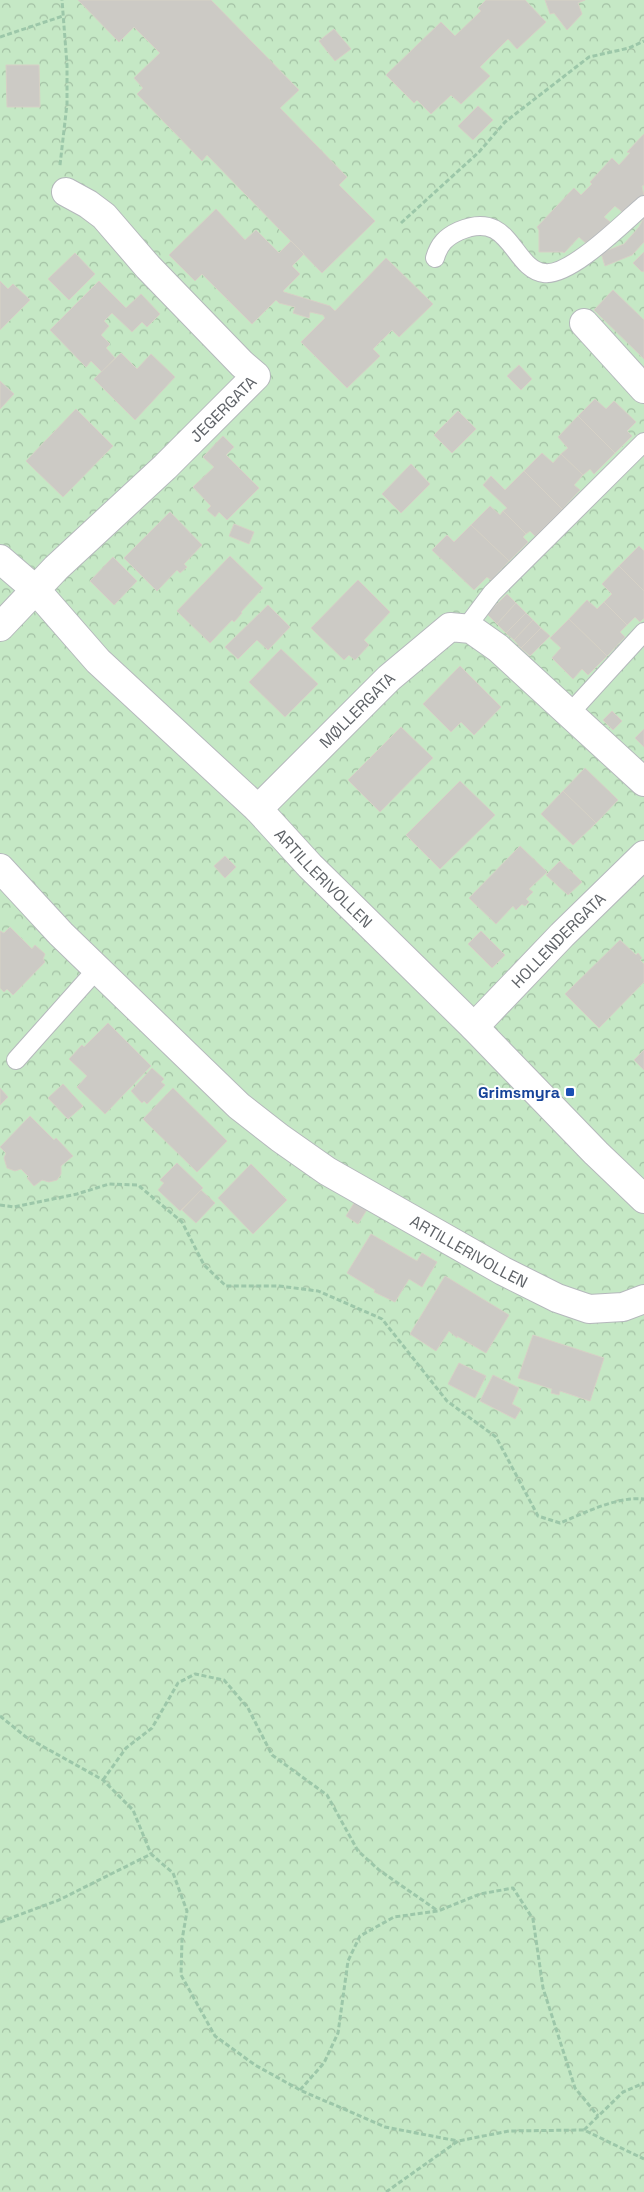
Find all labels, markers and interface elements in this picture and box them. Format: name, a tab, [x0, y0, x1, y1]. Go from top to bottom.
street label: JEGERGATA	[185, 371, 261, 447]
street label: MØLLERGATA	[315, 668, 399, 752]
street label: ARTILLERIVOLLEN	[270, 824, 377, 932]
street label: HOLLENDERGATA	[507, 888, 610, 992]
place label: Grimsmyra	[478, 1082, 560, 1103]
marker: Grimsmyra	[564, 1086, 576, 1098]
street label: ARTILLERIVOLLEN	[407, 1210, 531, 1292]

